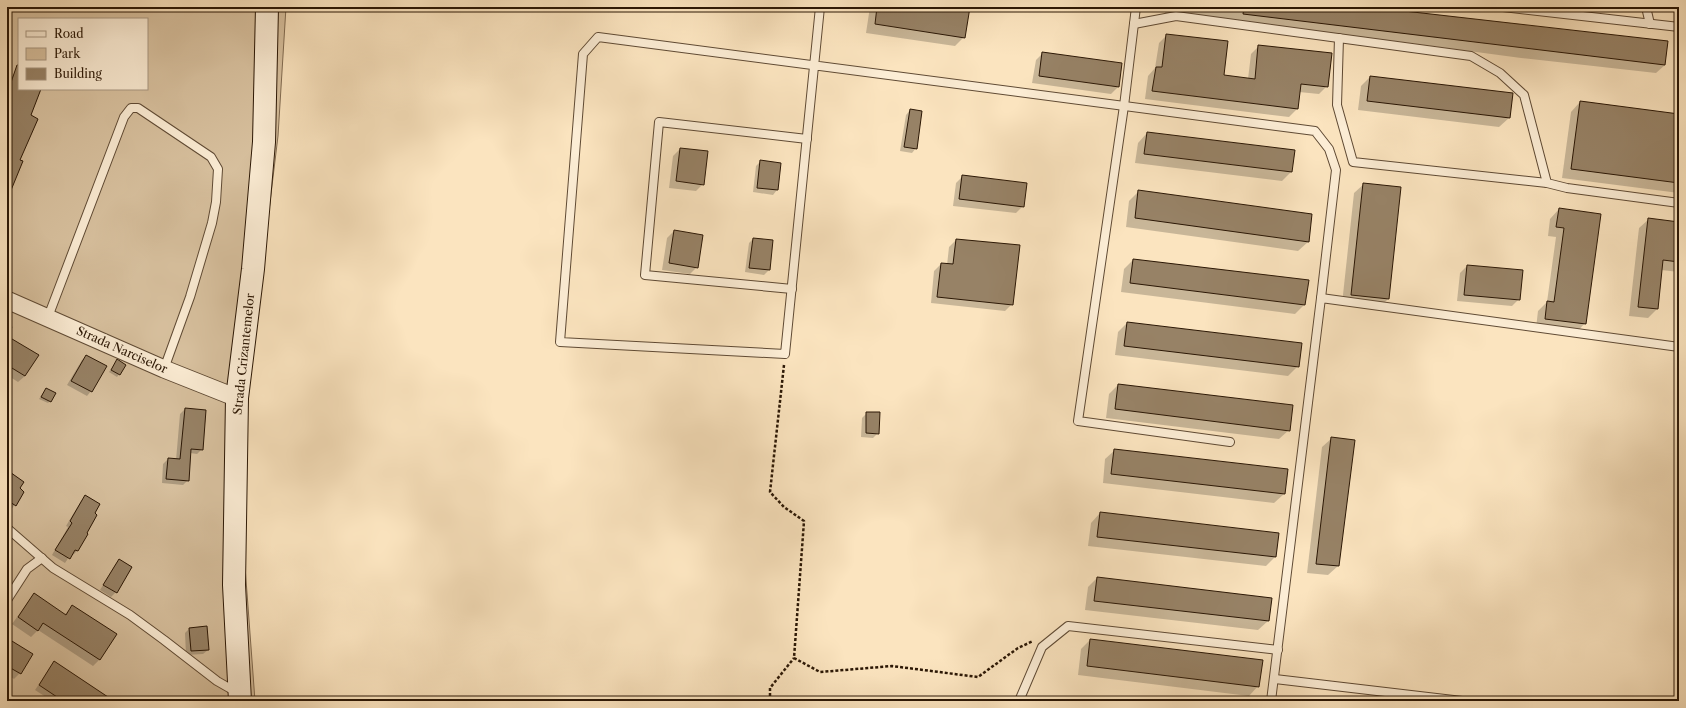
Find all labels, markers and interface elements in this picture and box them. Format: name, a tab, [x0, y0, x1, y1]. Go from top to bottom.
legend	[18, 18, 148, 90]
text: Road	[54, 26, 84, 41]
text: Park	[54, 46, 81, 61]
text: Building	[54, 66, 102, 81]
street label: Strada Crizantemelor	[230, 292, 257, 416]
street label: Strada Narciselor	[74, 323, 170, 376]

